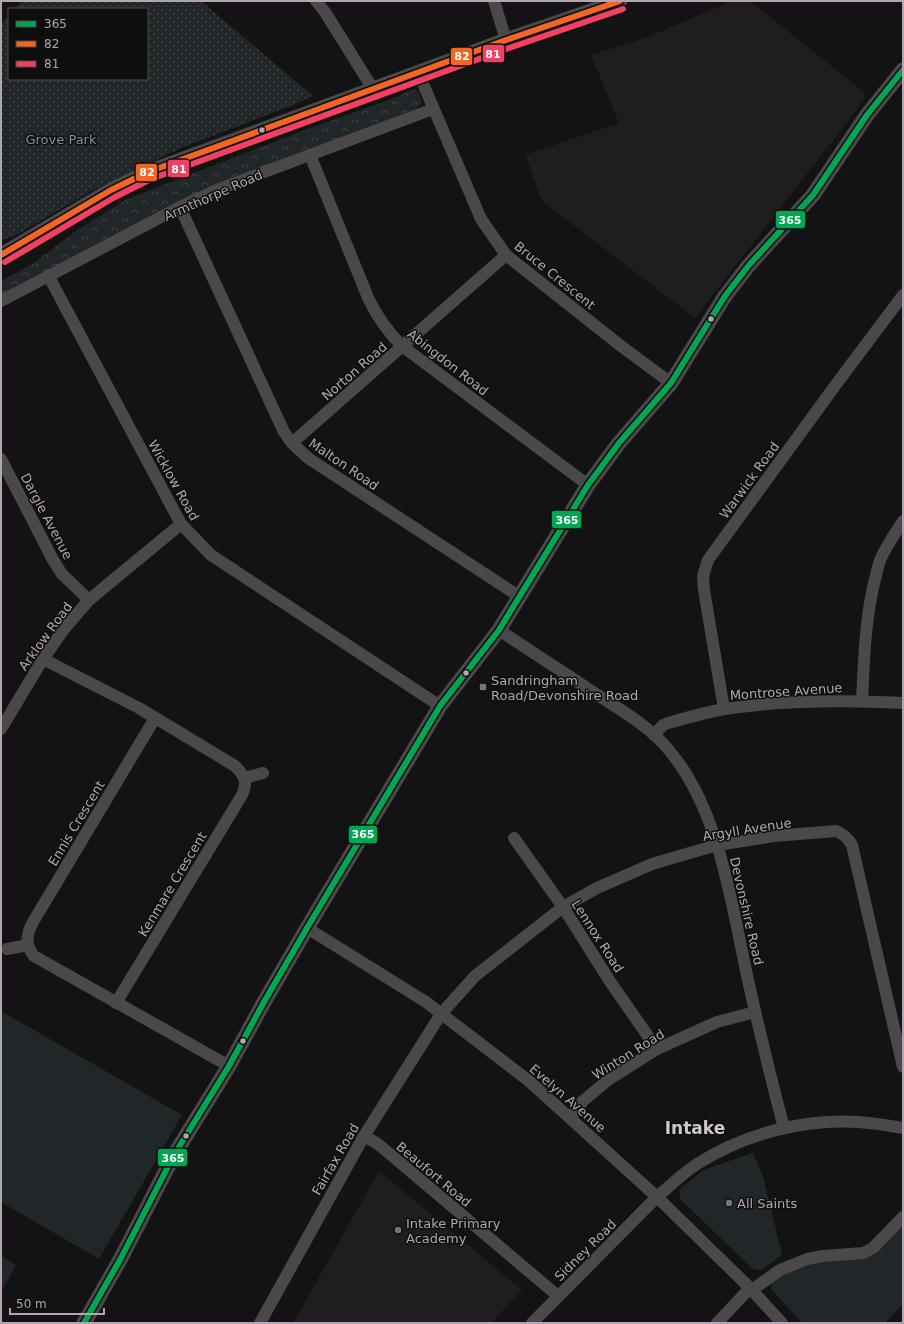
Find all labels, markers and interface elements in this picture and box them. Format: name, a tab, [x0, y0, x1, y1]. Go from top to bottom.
legend	[8, 8, 148, 80]
text: 365	[44, 17, 67, 31]
text: 82	[44, 37, 59, 51]
line badge: 81	[482, 44, 505, 63]
line badge: 82	[450, 47, 473, 66]
text: 81	[485, 48, 501, 61]
text: 82	[454, 50, 470, 63]
text: 81	[44, 57, 59, 71]
unlabelled marker	[257, 125, 267, 135]
park label: Grove Park	[25, 132, 97, 147]
line badge: 81	[167, 159, 190, 178]
line badge: 82	[135, 163, 158, 182]
text: 81	[171, 163, 187, 176]
text: 82	[139, 166, 155, 179]
street label: Armthorpe Road	[162, 167, 265, 224]
line badge: 365	[775, 210, 806, 229]
text: 365	[779, 214, 801, 227]
street label: Bruce Crescent	[511, 238, 598, 312]
unlabelled marker	[706, 314, 716, 324]
street label: Abingdon Road	[404, 326, 491, 399]
street label: Norton Road	[319, 339, 390, 404]
street label: Malton Road	[306, 436, 381, 493]
street label: Wicklow Road	[145, 437, 202, 523]
street label: Warwick Road	[717, 439, 782, 522]
street label: Dargle Avenue	[18, 471, 76, 562]
line badge: 365	[551, 510, 582, 529]
text: 365	[556, 514, 578, 527]
street label: Arklow Road	[16, 599, 75, 673]
unlabelled marker	[461, 668, 471, 678]
place label: Sandringham Road/Devonshire Road	[491, 673, 638, 703]
street label: Montrose Avenue	[729, 680, 843, 703]
marker: Sandringham Road/Devonshire Road	[478, 682, 488, 692]
street label: Ennis Crescent	[45, 778, 108, 869]
street label: Argyll Avenue	[702, 815, 793, 844]
line badge: 365	[348, 825, 378, 844]
text: 365	[352, 828, 374, 841]
street label: Kenmare Crescent	[135, 829, 210, 939]
street label: Devonshire Road	[727, 856, 766, 967]
street label: Lennox Road	[569, 897, 627, 975]
street label: Winton Road	[589, 1026, 667, 1083]
unlabelled marker	[238, 1036, 248, 1046]
street label: Evelyn Avenue	[527, 1061, 609, 1135]
district label: Intake	[665, 1118, 725, 1138]
street label: Fairfax Road	[309, 1121, 362, 1198]
unlabelled marker	[181, 1131, 191, 1141]
street label: Beaufort Road	[393, 1139, 474, 1210]
line badge: 365	[157, 1148, 188, 1167]
text: 365	[162, 1152, 184, 1165]
place label: All Saints	[737, 1196, 797, 1211]
marker: All Saints	[724, 1198, 734, 1208]
place label: Intake Primary Academy	[406, 1216, 501, 1246]
street label: Sidney Road	[551, 1216, 619, 1284]
marker: Intake Primary Academy	[393, 1225, 403, 1235]
scale bar	[10, 1290, 104, 1316]
text: 50 m	[16, 1297, 47, 1311]

